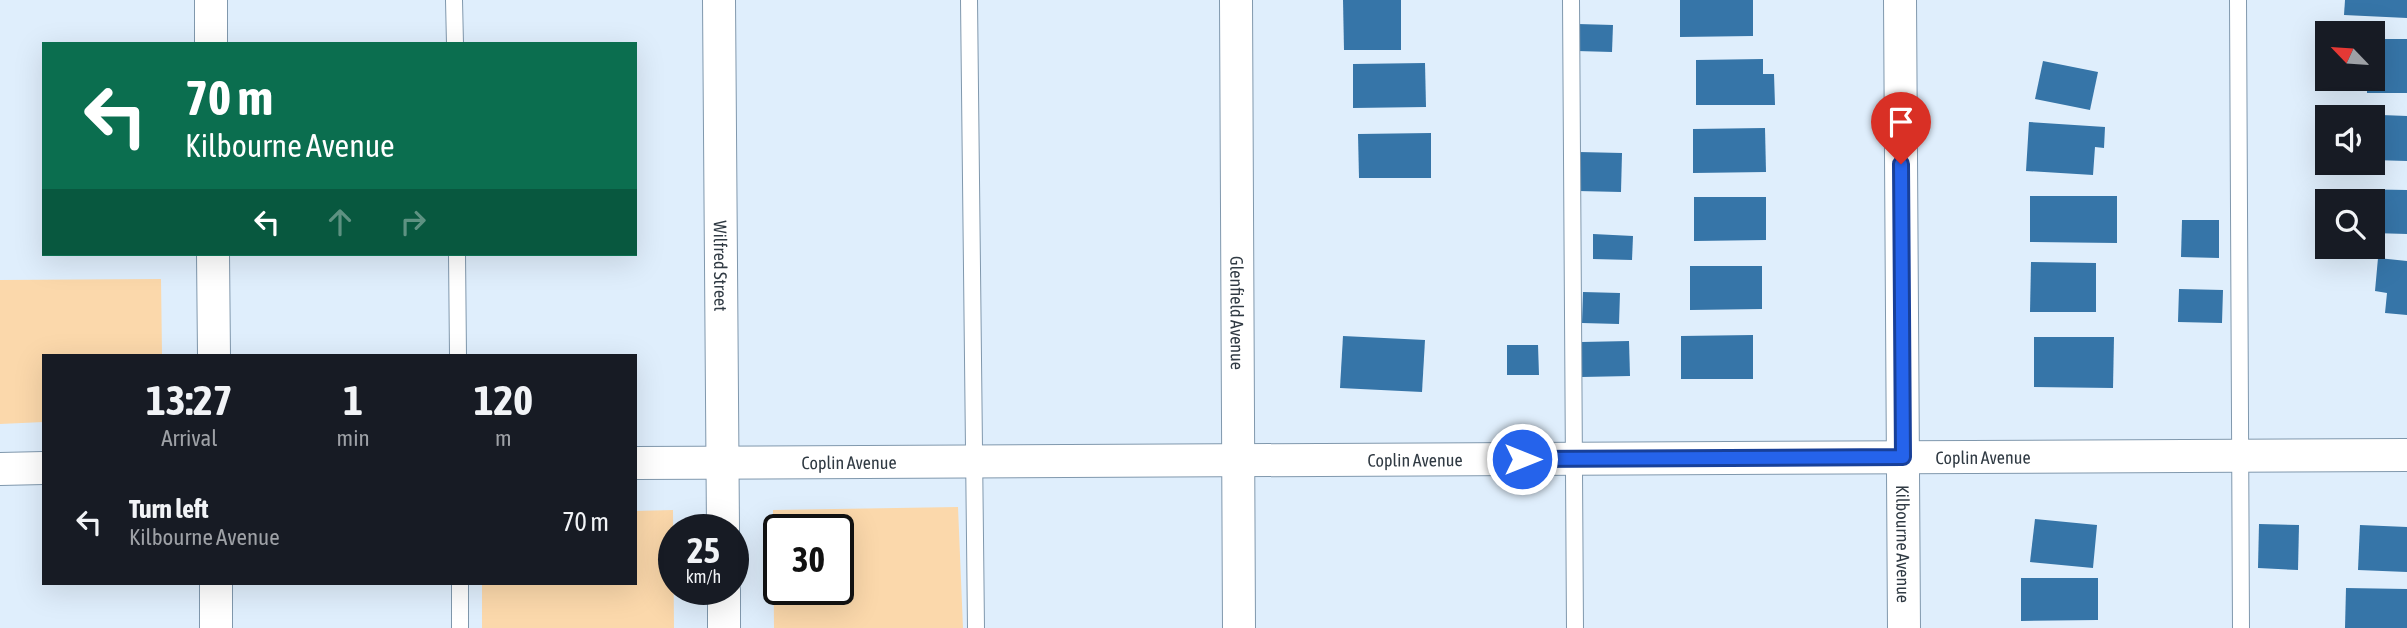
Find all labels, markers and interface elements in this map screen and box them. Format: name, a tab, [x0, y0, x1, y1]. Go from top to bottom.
north arrow	[2315, 21, 2385, 91]
map controls	[2315, 21, 2385, 259]
text: 70 m	[185, 69, 273, 125]
icon: left	[70, 70, 161, 161]
pin	[1871, 92, 1931, 164]
icon: arrive	[1882, 103, 1920, 141]
button: sound	[2315, 105, 2385, 175]
text: Kilbourne Avenue	[185, 127, 395, 164]
button: search	[2315, 189, 2385, 259]
icon: left	[248, 203, 286, 241]
icon: ahead	[321, 203, 359, 241]
icon: right	[394, 203, 432, 241]
street label: Wilfred Street	[710, 220, 732, 312]
street label: Glenfield Avenue	[1227, 256, 1248, 370]
text: 13:27	[146, 376, 233, 424]
text: 1	[343, 376, 363, 424]
text: 120	[474, 376, 533, 424]
position arrow	[1485, 422, 1559, 496]
text: Arrival	[161, 425, 217, 451]
text: min	[337, 425, 370, 451]
text: m	[495, 425, 512, 451]
street label: Coplin Avenue	[1935, 446, 2031, 468]
street label: Coplin Avenue	[1367, 449, 1463, 470]
street label: Coplin Avenue	[801, 451, 897, 473]
street label: Kilbourne Avenue	[1893, 485, 1914, 603]
text: Turn left	[129, 494, 209, 524]
icon: left	[70, 503, 108, 541]
text: 70 m	[562, 507, 609, 537]
speed limit sign: 30	[763, 514, 854, 605]
text: Kilbourne Avenue	[129, 524, 280, 550]
text: 25	[687, 530, 720, 570]
text: km/h	[686, 566, 721, 587]

